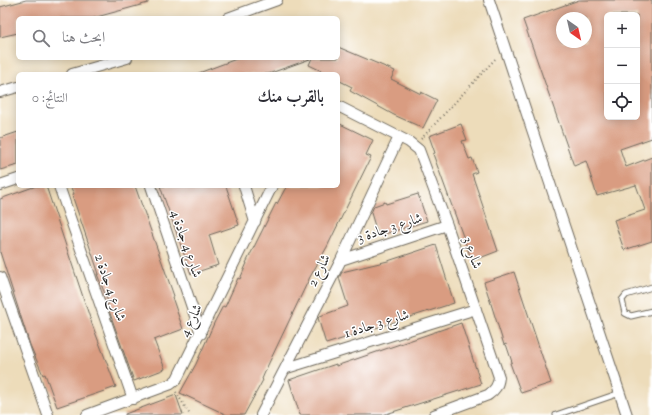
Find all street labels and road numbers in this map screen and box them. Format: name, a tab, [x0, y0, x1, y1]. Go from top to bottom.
street label: شارع 4 جادة 4	[164, 207, 206, 281]
street label: شارع 3 جادة 3	[355, 209, 425, 249]
street label: شارع 3	[456, 234, 486, 272]
street label: شارع 2	[303, 251, 337, 291]
street label: شارع 4 جادة 2	[88, 252, 130, 324]
street label: شارع 4	[175, 301, 209, 341]
street label: شارع 3 جادة 1	[342, 306, 412, 344]

